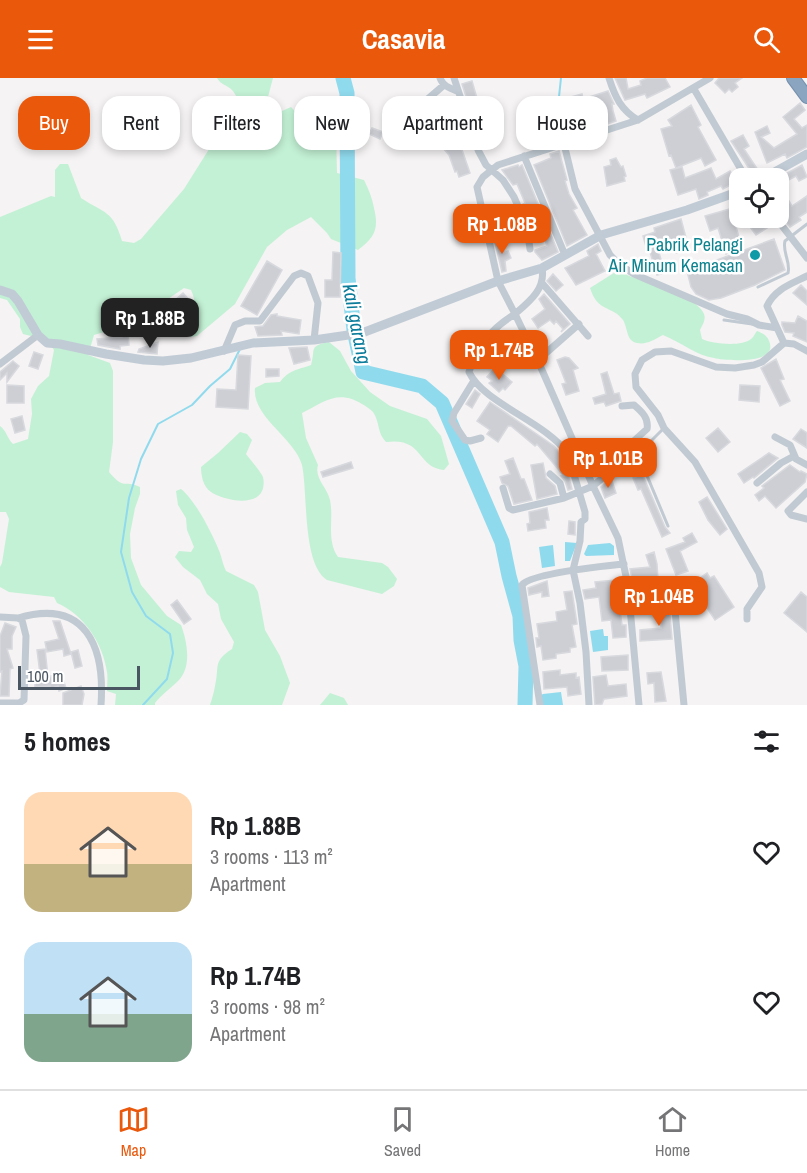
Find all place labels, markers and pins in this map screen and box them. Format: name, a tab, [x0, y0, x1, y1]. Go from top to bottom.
pin: Rp 1.08B	[440, 204, 564, 255]
place label: Pabrik Pelangi Air Minum Kemasan	[607, 232, 743, 278]
marker: Pabrik Pelangi Air Minum Kemasan	[748, 248, 762, 262]
pin: Rp 1.88B	[88, 298, 212, 349]
pin: Rp 1.74B	[437, 330, 561, 381]
pin: Rp 1.01B	[546, 438, 670, 489]
pin: Rp 1.04B	[597, 576, 721, 627]

